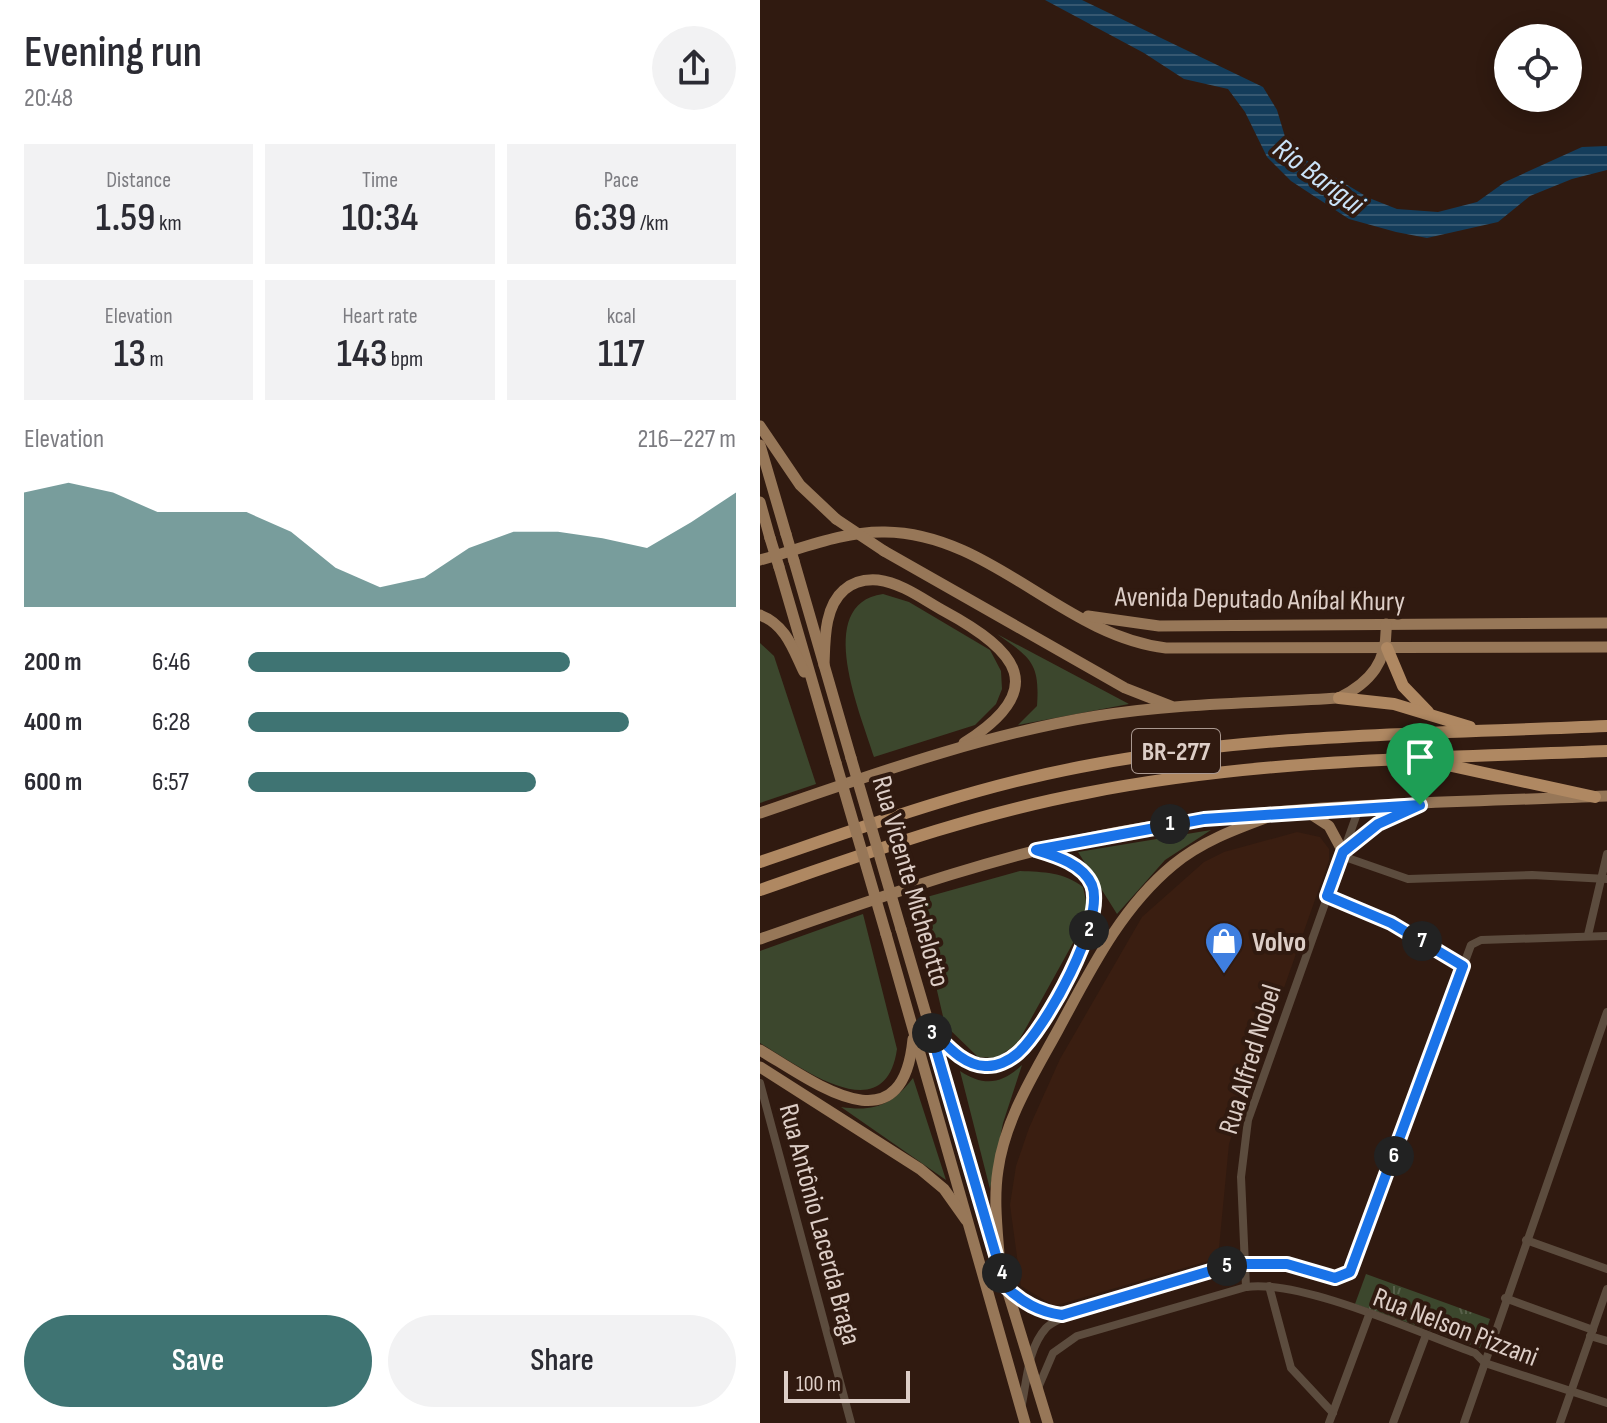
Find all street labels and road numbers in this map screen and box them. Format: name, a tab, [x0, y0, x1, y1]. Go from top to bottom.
street label: Avenida Deputado Aníbal Khury	[1114, 580, 1405, 619]
road number: BR-277	[1132, 729, 1220, 773]
street label: Rua Vicente Michelotto	[865, 772, 956, 991]
street label: Rua Alfred Nobel	[1212, 981, 1289, 1138]
street label: Rua Antônio Lacerda Braga	[771, 1100, 868, 1349]
street label: Rua Nelson Pizzani	[1368, 1281, 1543, 1374]

